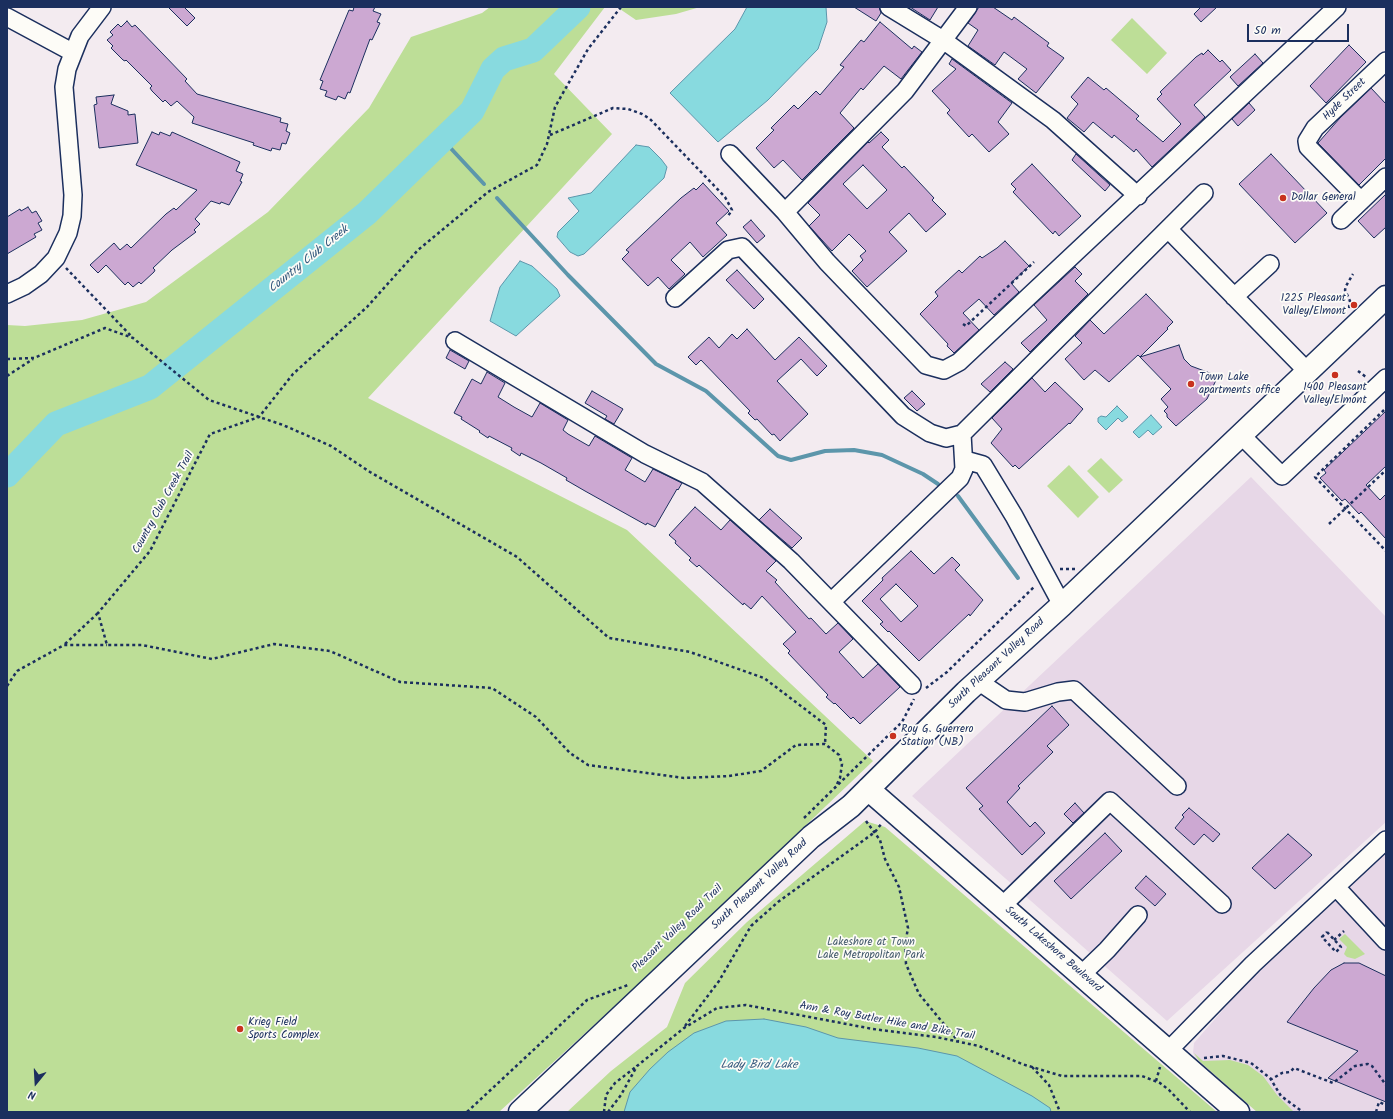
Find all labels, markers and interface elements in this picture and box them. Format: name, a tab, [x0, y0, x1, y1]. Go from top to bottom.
scale bar	[1249, 16, 1351, 42]
text: 50 m	[1254, 21, 1281, 40]
street label: Hyde Street	[1321, 76, 1369, 124]
place label: Dollar General	[1291, 191, 1356, 205]
marker: Dollar General	[1278, 193, 1288, 203]
water label: Country Club Creek	[266, 223, 352, 297]
place label: 1225 Pleasant Valley/Elmont	[1281, 292, 1346, 318]
marker: 1225 Pleasant Valley/Elmont	[1349, 300, 1359, 310]
marker: 1400 Pleasant Valley/Elmont	[1330, 370, 1340, 380]
place label: Town Lake apartments office	[1199, 371, 1280, 397]
marker: Town Lake apartments office	[1186, 379, 1196, 389]
place label: 1400 Pleasant Valley/Elmont	[1303, 381, 1367, 407]
street label: Country Club Creek Trail	[130, 450, 198, 556]
street label: South Pleasant Valley Road	[946, 616, 1048, 712]
place label: Roy G. Guerrero Station (NB)	[901, 723, 974, 749]
marker: Roy G. Guerrero Station (NB)	[888, 731, 898, 741]
street label: South Pleasant Valley Road	[709, 837, 811, 933]
street label: Pleasant Valley Road Trail	[630, 882, 726, 976]
street label: South Lakeshore Boulevard	[1002, 904, 1104, 996]
park label: Lakeshore at Town Lake Metropolitan Park	[817, 936, 925, 962]
street label: Ann & Roy Butler Hike and Bike Trail	[798, 1000, 976, 1044]
place label: Krieg Field Sports Complex	[248, 1016, 319, 1042]
marker: Krieg Field Sports Complex	[235, 1024, 245, 1034]
water label: Lady Bird Lake	[720, 1059, 798, 1073]
north arrow	[16, 1063, 56, 1103]
text: N	[26, 1085, 38, 1104]

